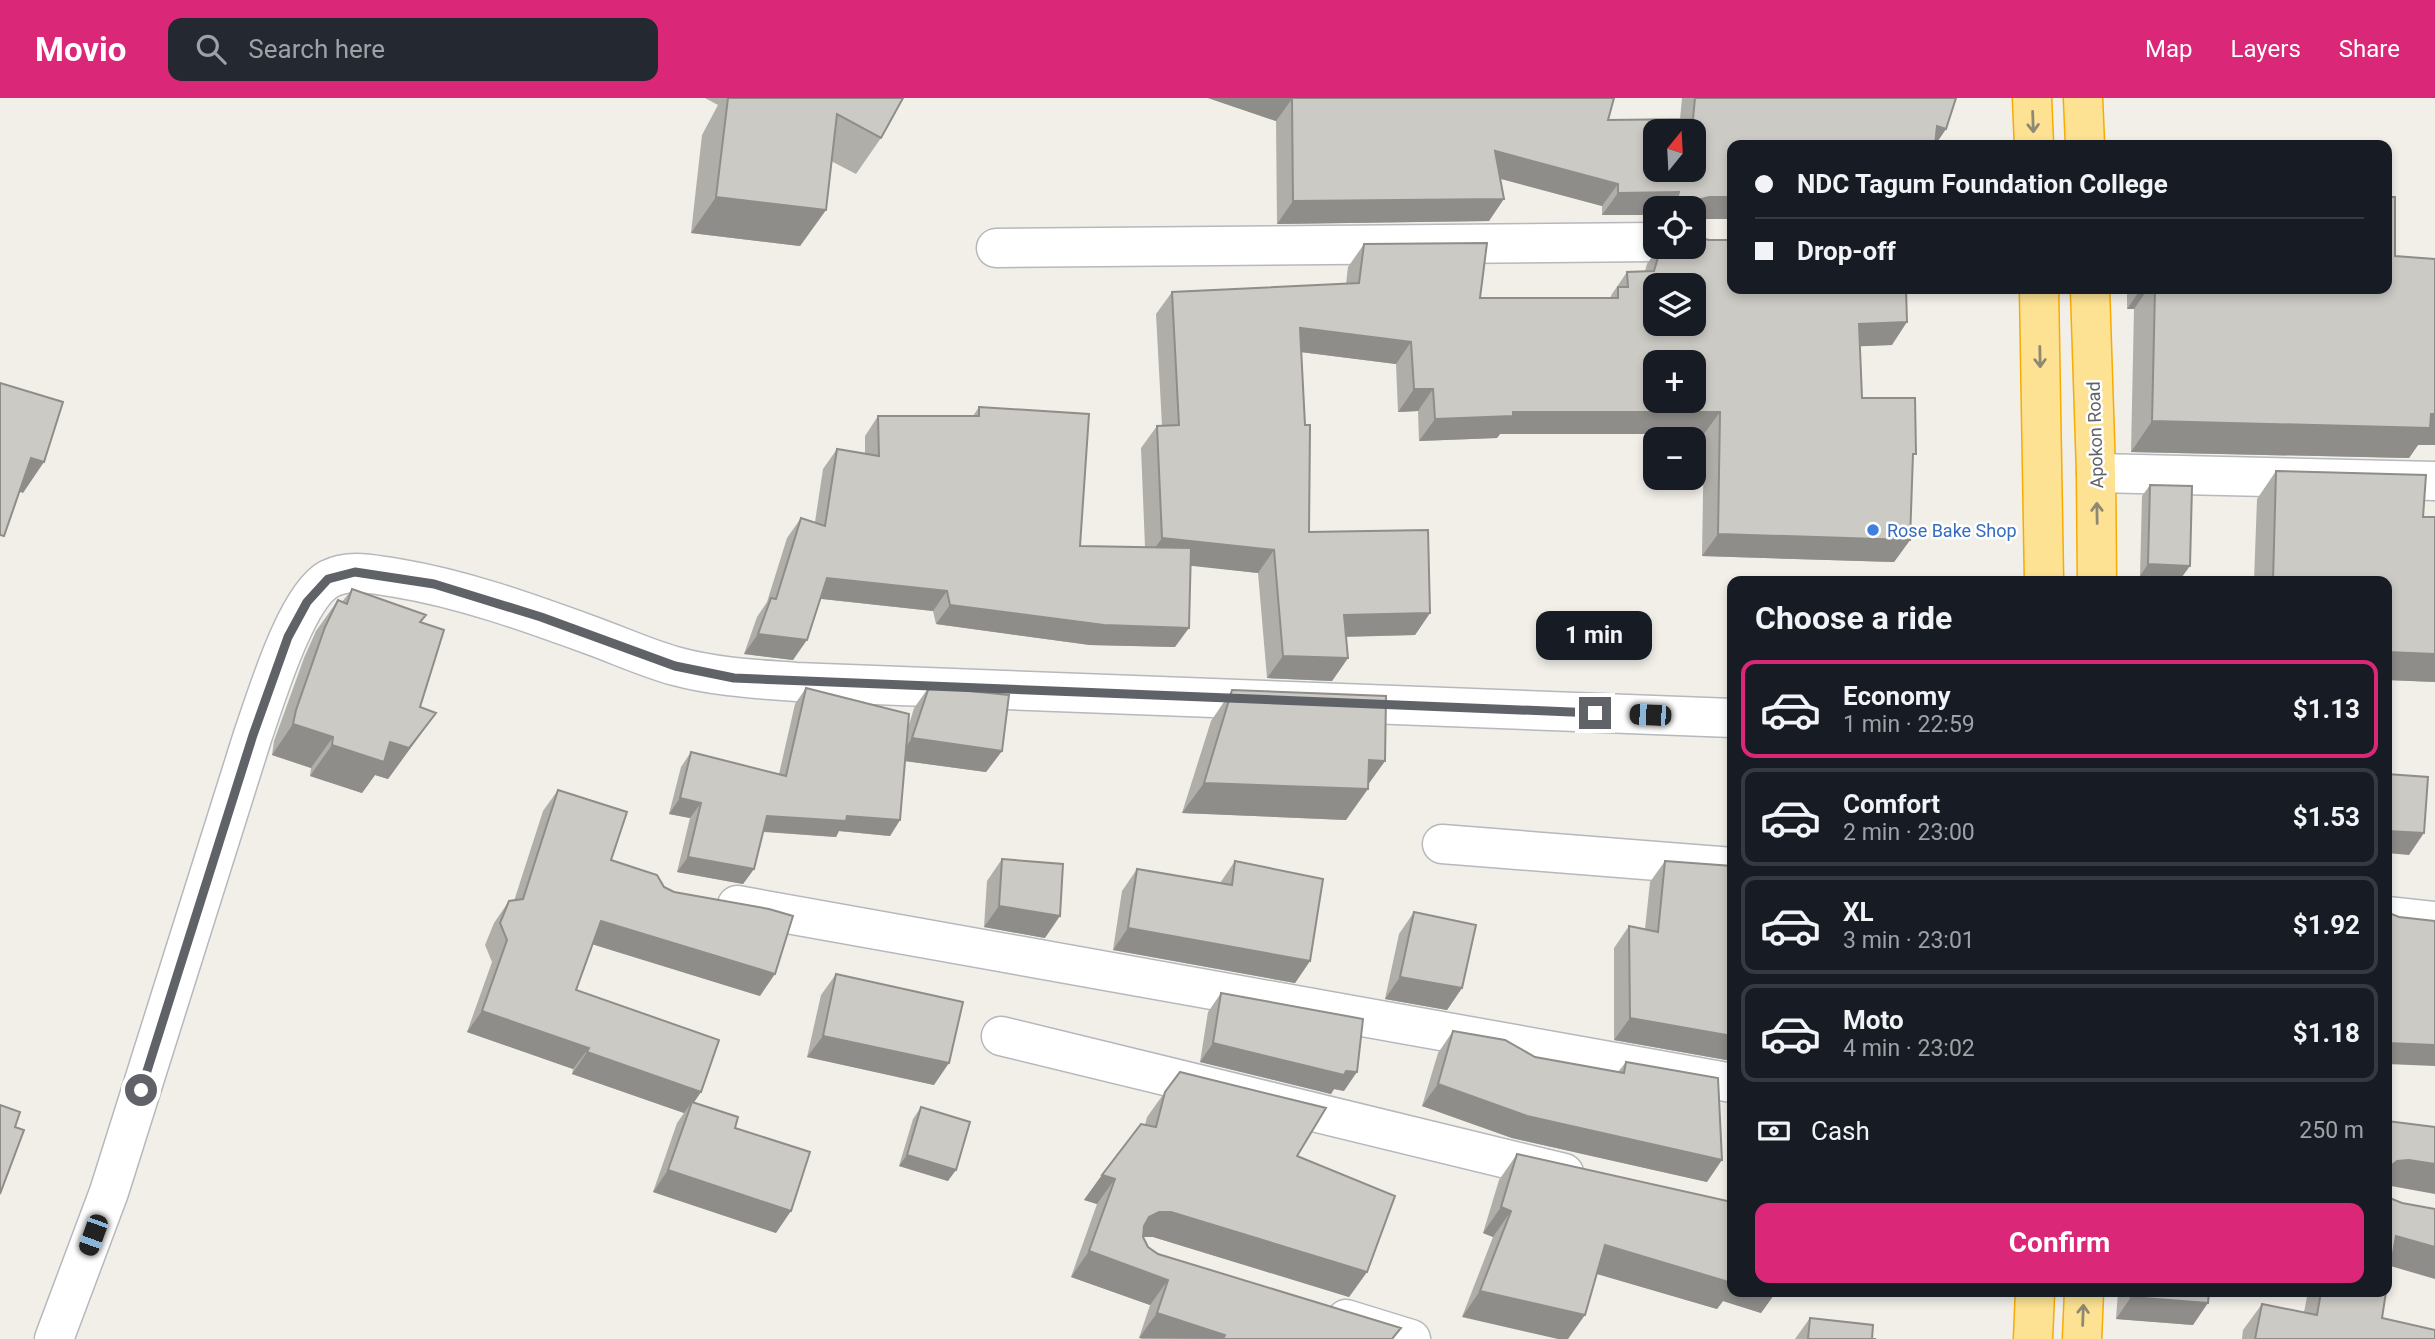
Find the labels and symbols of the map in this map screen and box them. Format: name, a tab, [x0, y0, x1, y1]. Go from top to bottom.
one-way arrow	[2027, 110, 2040, 133]
north arrow	[1643, 119, 1706, 182]
one-way arrow	[2033, 345, 2047, 368]
street label: Apokon Road	[2083, 381, 2107, 489]
one-way arrow	[2090, 502, 2103, 525]
place label: Rose Bake Shop	[1887, 520, 2017, 541]
marker: Rose Bake Shop	[1865, 522, 1881, 538]
callout: 1 min	[1537, 612, 1653, 660]
route end	[1579, 697, 1611, 729]
car	[1629, 704, 1672, 726]
route start	[125, 1074, 157, 1106]
car	[76, 1212, 111, 1258]
one-way arrow	[2077, 1304, 2090, 1327]

